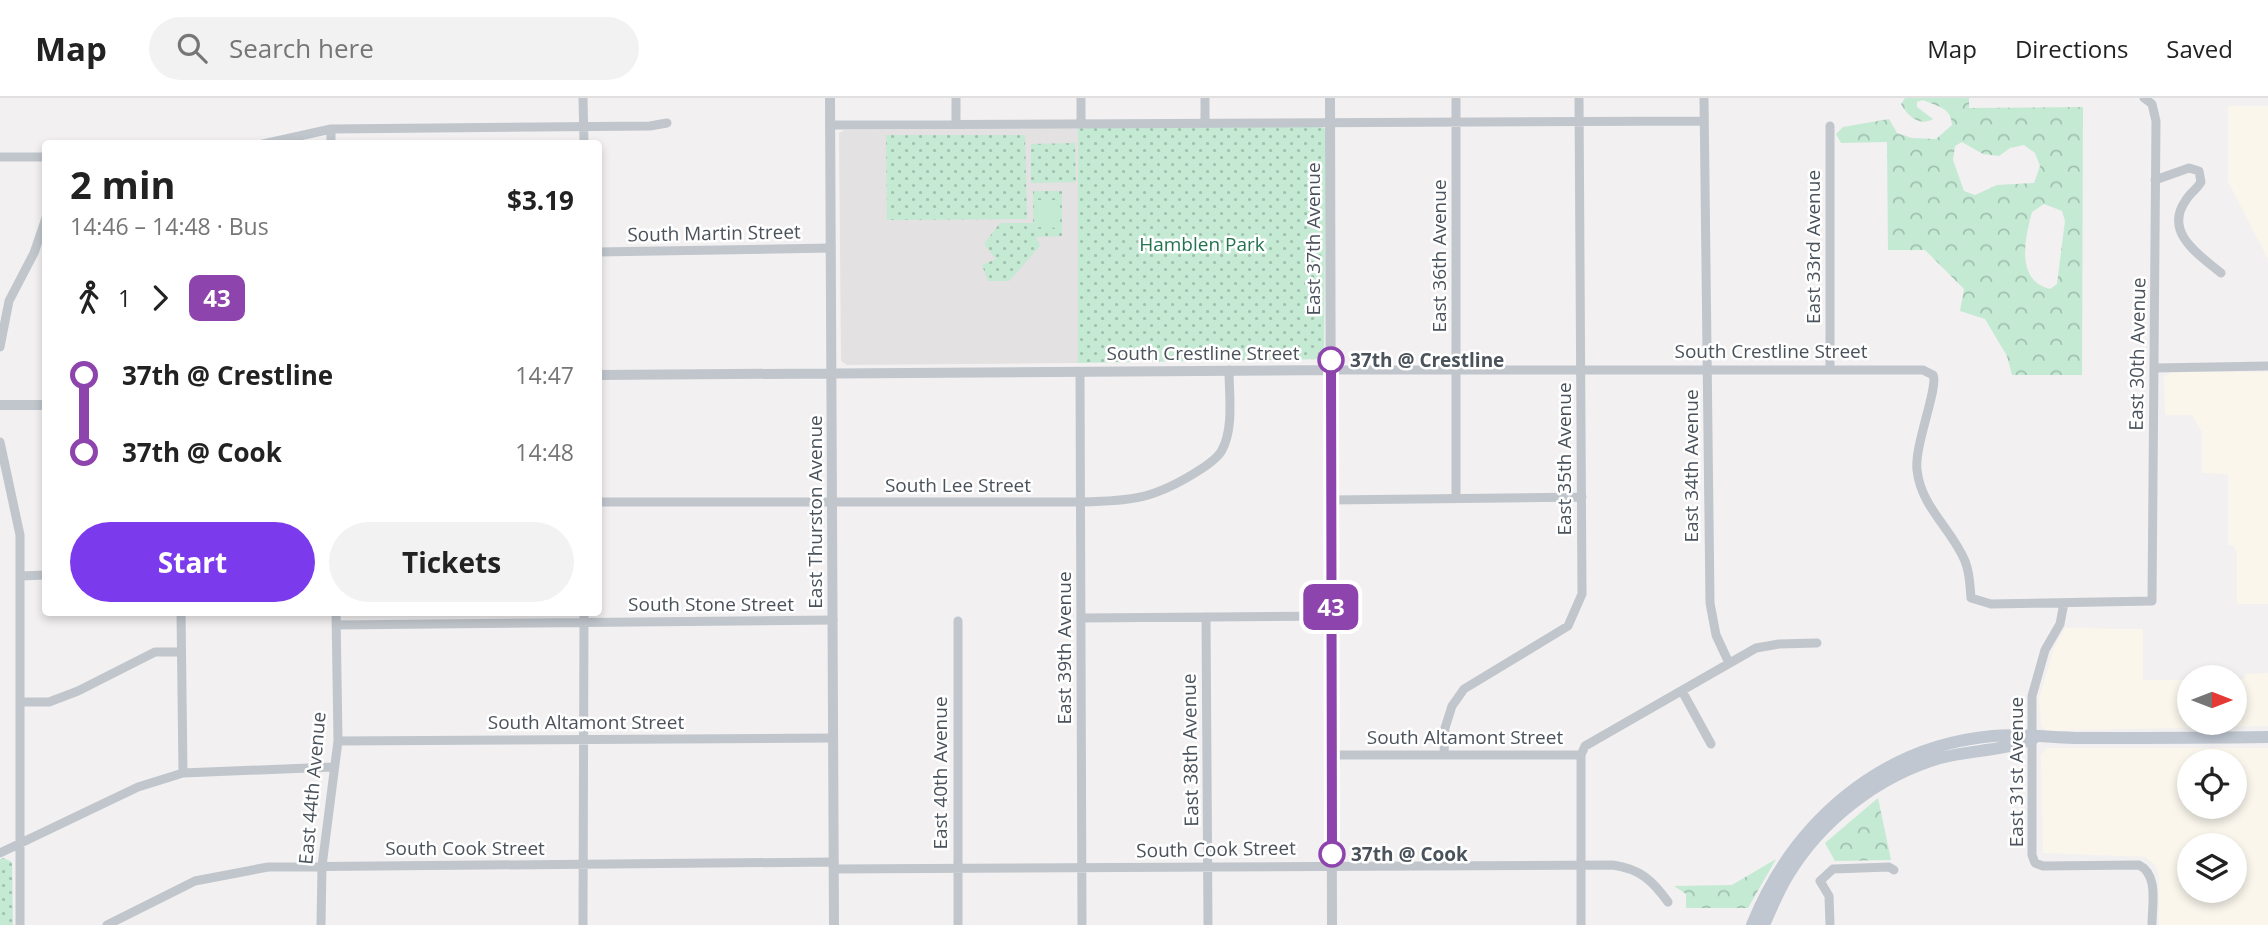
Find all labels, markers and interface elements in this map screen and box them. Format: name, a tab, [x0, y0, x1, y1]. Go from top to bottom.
search box	[149, 17, 639, 80]
text: Map	[35, 26, 107, 71]
icon: search	[173, 29, 211, 67]
text: Search here	[229, 30, 374, 66]
text: Map	[1927, 32, 1977, 65]
text: Directions	[2015, 32, 2128, 65]
text: Saved	[2166, 32, 2233, 65]
text: 2 min	[70, 158, 175, 210]
street label: East 37th Avenue	[1300, 162, 1326, 316]
street label: East 33rd Avenue	[1800, 170, 1826, 324]
street label: East 36th Avenue	[1426, 179, 1452, 333]
text: $3.19	[507, 182, 574, 218]
text: 14:46 – 14:48 · Bus	[70, 210, 269, 242]
street label: South Martin Street	[627, 218, 801, 248]
park label: Hamblen Park	[1139, 231, 1265, 257]
street label: East 30th Avenue	[2123, 277, 2151, 431]
icon: walk	[70, 279, 108, 317]
icon: forward	[141, 279, 179, 317]
text: 43	[203, 281, 231, 314]
text: 1	[118, 282, 131, 314]
street label: South Crestline Street	[1674, 338, 1868, 364]
street label: South Crestline Street	[1106, 340, 1300, 366]
marker: 37th @ Crestline	[1318, 347, 1344, 373]
place label: 37th @ Crestline	[1350, 347, 1504, 373]
text: 37th @ Crestline	[122, 357, 333, 393]
text: 14:47	[515, 359, 574, 391]
street label: East 35th Avenue	[1551, 382, 1577, 536]
street label: East 34th Avenue	[1678, 389, 1704, 543]
street label: East Thurston Avenue	[802, 415, 828, 609]
text: 37th @ Cook	[122, 434, 282, 470]
text: 14:48	[515, 436, 574, 468]
street label: South Lee Street	[885, 472, 1031, 498]
button: Start	[70, 522, 315, 602]
button: Tickets	[329, 522, 574, 602]
street label: East 39th Avenue	[1051, 571, 1077, 725]
line badge: 43	[1300, 584, 1362, 630]
text: 43	[1317, 590, 1345, 623]
street label: South Stone Street	[628, 591, 794, 617]
north arrow	[2177, 665, 2247, 735]
map controls	[2177, 665, 2247, 903]
street label: East 38th Avenue	[1176, 673, 1204, 827]
street label: East 40th Avenue	[927, 696, 953, 850]
street label: East 31st Avenue	[2003, 697, 2029, 847]
street label: South Altamont Street	[488, 709, 684, 735]
street label: East 44th Avenue	[292, 711, 332, 865]
street label: South Altamont Street	[1367, 724, 1563, 750]
button: locate	[2177, 749, 2247, 819]
button: layers	[2177, 833, 2247, 903]
street label: South Cook Street	[385, 835, 545, 861]
street label: South Cook Street	[1136, 835, 1296, 863]
marker: 37th @ Cook	[1319, 841, 1345, 867]
place label: 37th @ Cook	[1351, 841, 1468, 867]

